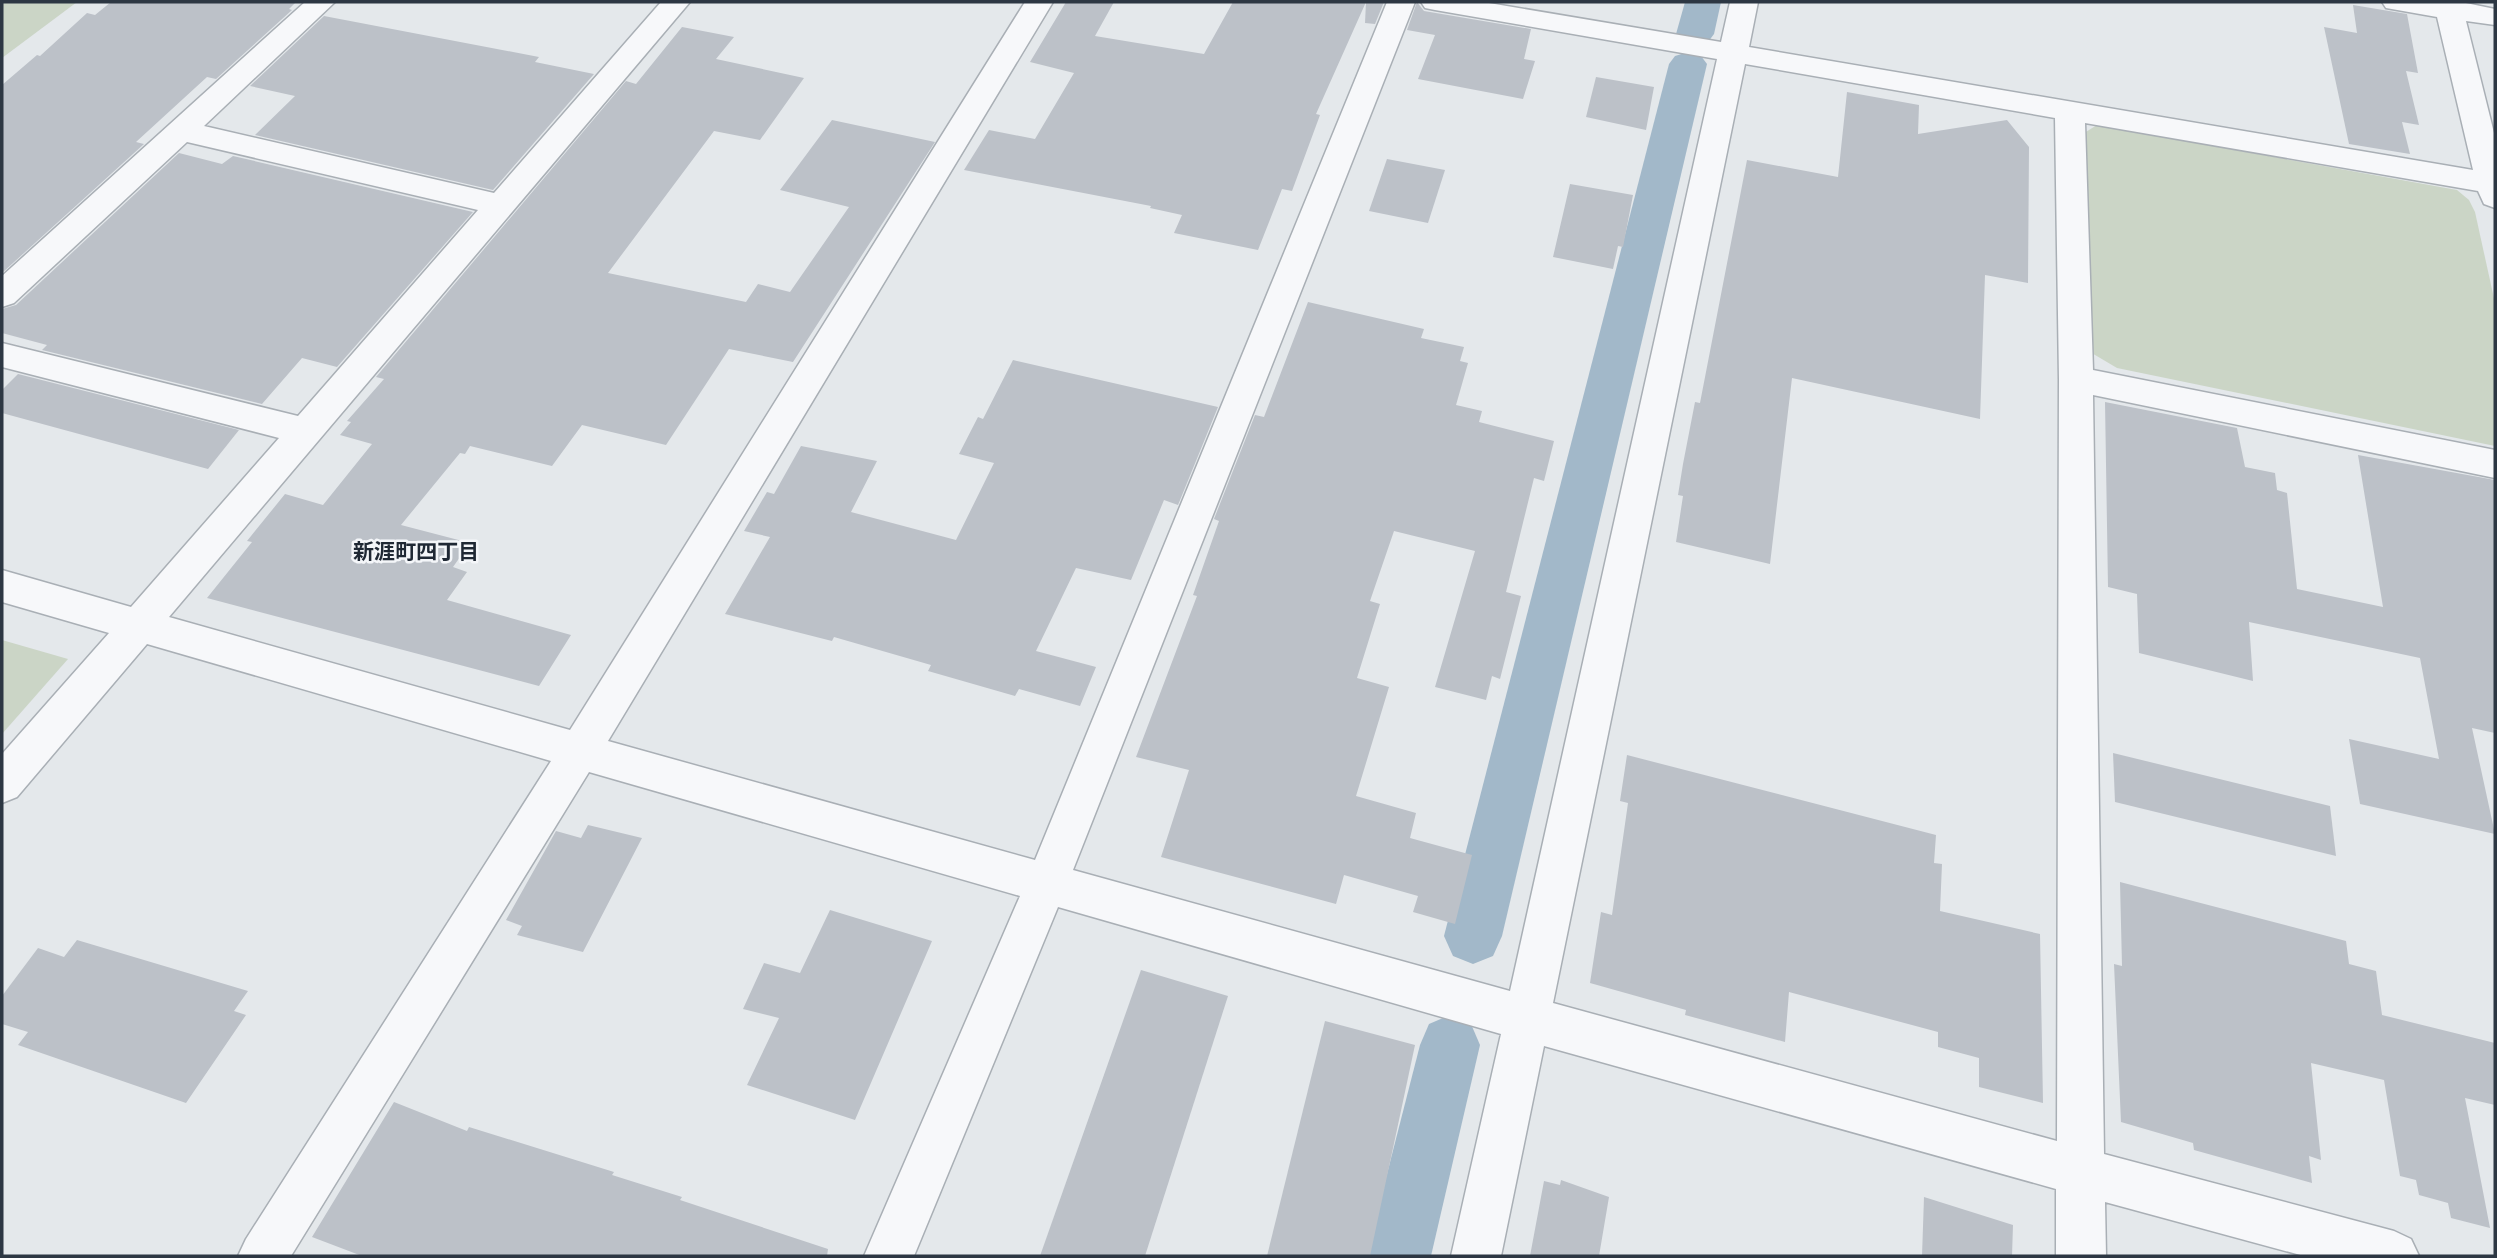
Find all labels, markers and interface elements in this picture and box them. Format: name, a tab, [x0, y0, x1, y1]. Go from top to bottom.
district label: 新涯町四丁目	[353, 539, 479, 565]

